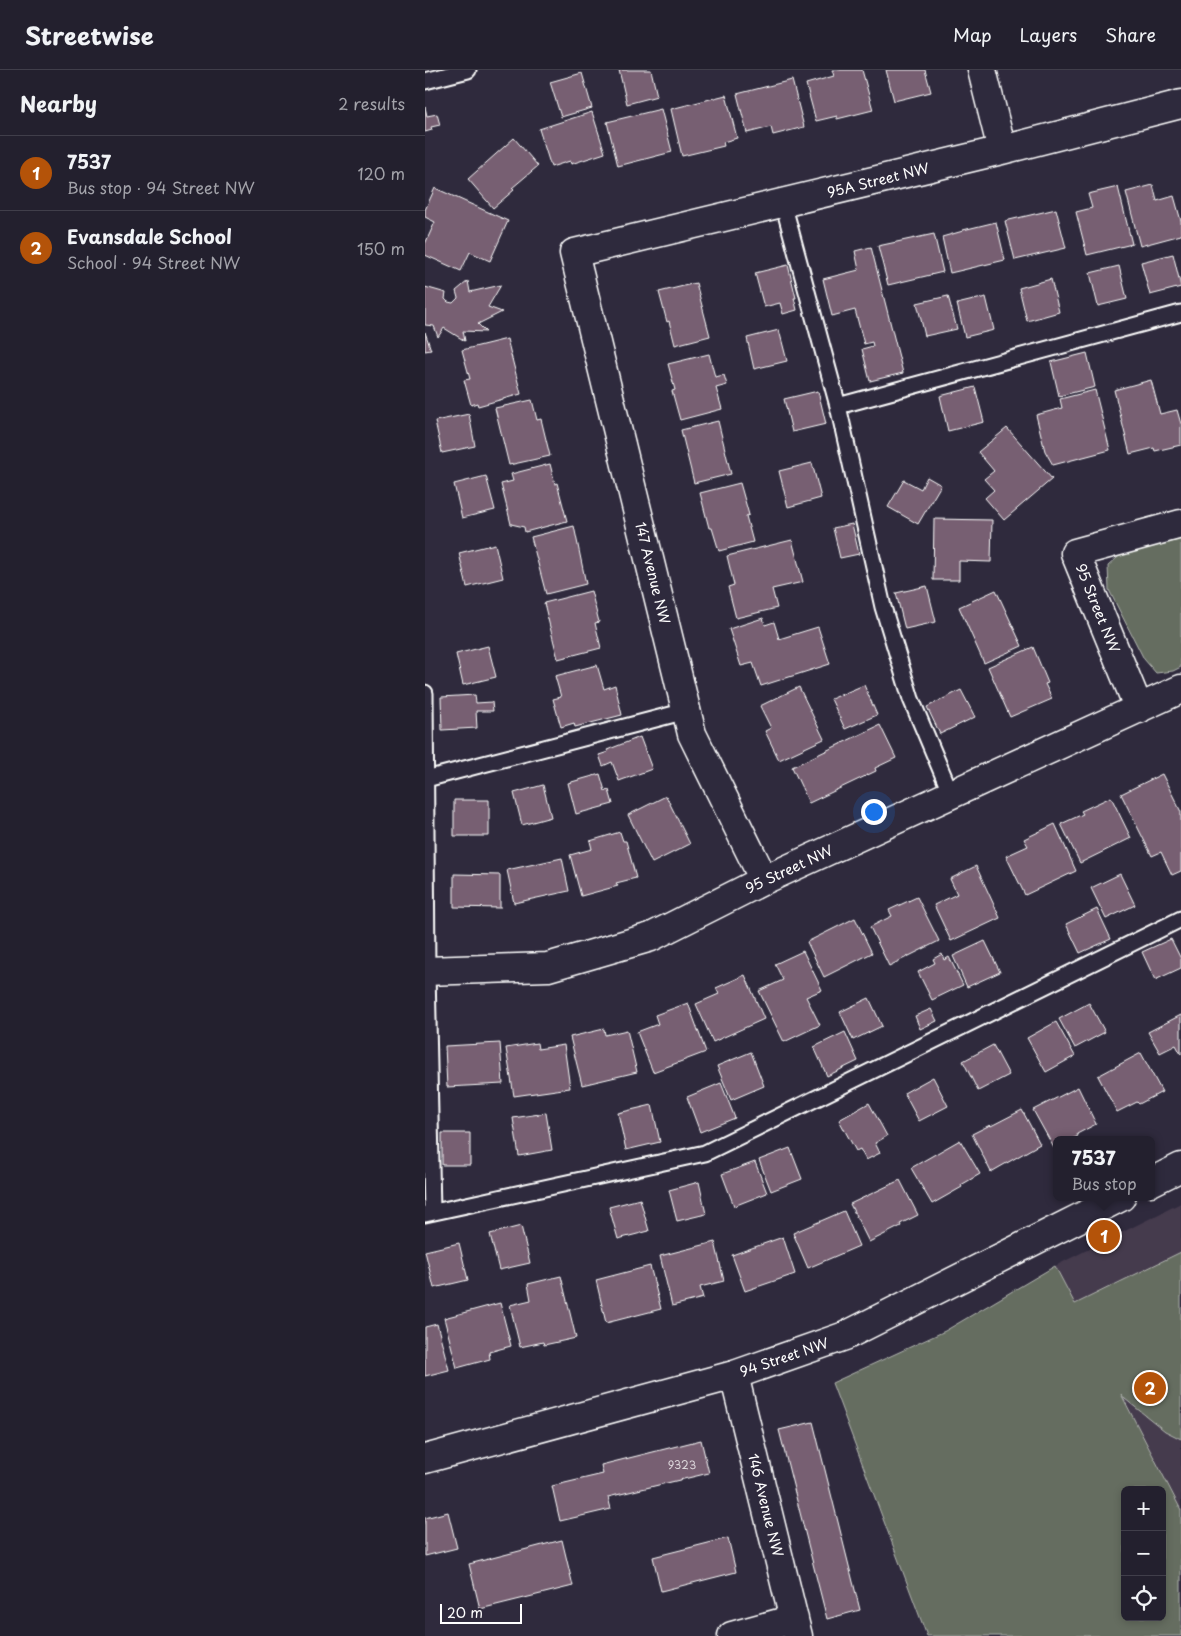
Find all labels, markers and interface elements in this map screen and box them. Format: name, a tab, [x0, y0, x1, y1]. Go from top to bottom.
text: Streetwise	[25, 17, 154, 53]
text: Map	[953, 21, 992, 48]
text: Layers	[1020, 21, 1077, 48]
text: Share	[1105, 21, 1156, 48]
text: Nearby	[20, 87, 97, 119]
text: 2 results	[338, 91, 405, 115]
text: 7537	[67, 147, 111, 175]
street label: 95A Street NW	[825, 157, 931, 203]
text: 1	[32, 161, 40, 185]
text: 120 m	[358, 161, 405, 185]
text: Bus stop · 94 Street NW	[67, 175, 255, 199]
text: Evansdale School	[67, 222, 232, 250]
text: 2	[30, 236, 42, 260]
text: 150 m	[357, 236, 405, 260]
text: School · 94 Street NW	[67, 250, 240, 274]
street label: 147 Avenue NW	[630, 520, 676, 627]
street label: 95 Street NW	[1071, 560, 1125, 656]
your location	[861, 799, 887, 825]
street label: 95 Street NW	[742, 839, 836, 899]
popup	[1053, 1136, 1155, 1201]
text: 7537	[1071, 1143, 1115, 1171]
text: Bus stop	[1071, 1171, 1137, 1195]
pin: 1	[1088, 1217, 1120, 1255]
street label: 94 Street NW	[737, 1332, 831, 1382]
pin: 2	[1134, 1369, 1166, 1407]
street label: 146 Avenue NW	[743, 1451, 789, 1559]
house number: 9323	[668, 1456, 696, 1473]
map controls	[1121, 1486, 1166, 1621]
button: +	[1121, 1486, 1166, 1531]
button: −	[1121, 1531, 1166, 1576]
button: locate	[1121, 1576, 1166, 1621]
scale bar	[440, 1601, 523, 1624]
text: 20 m	[447, 1602, 483, 1623]

